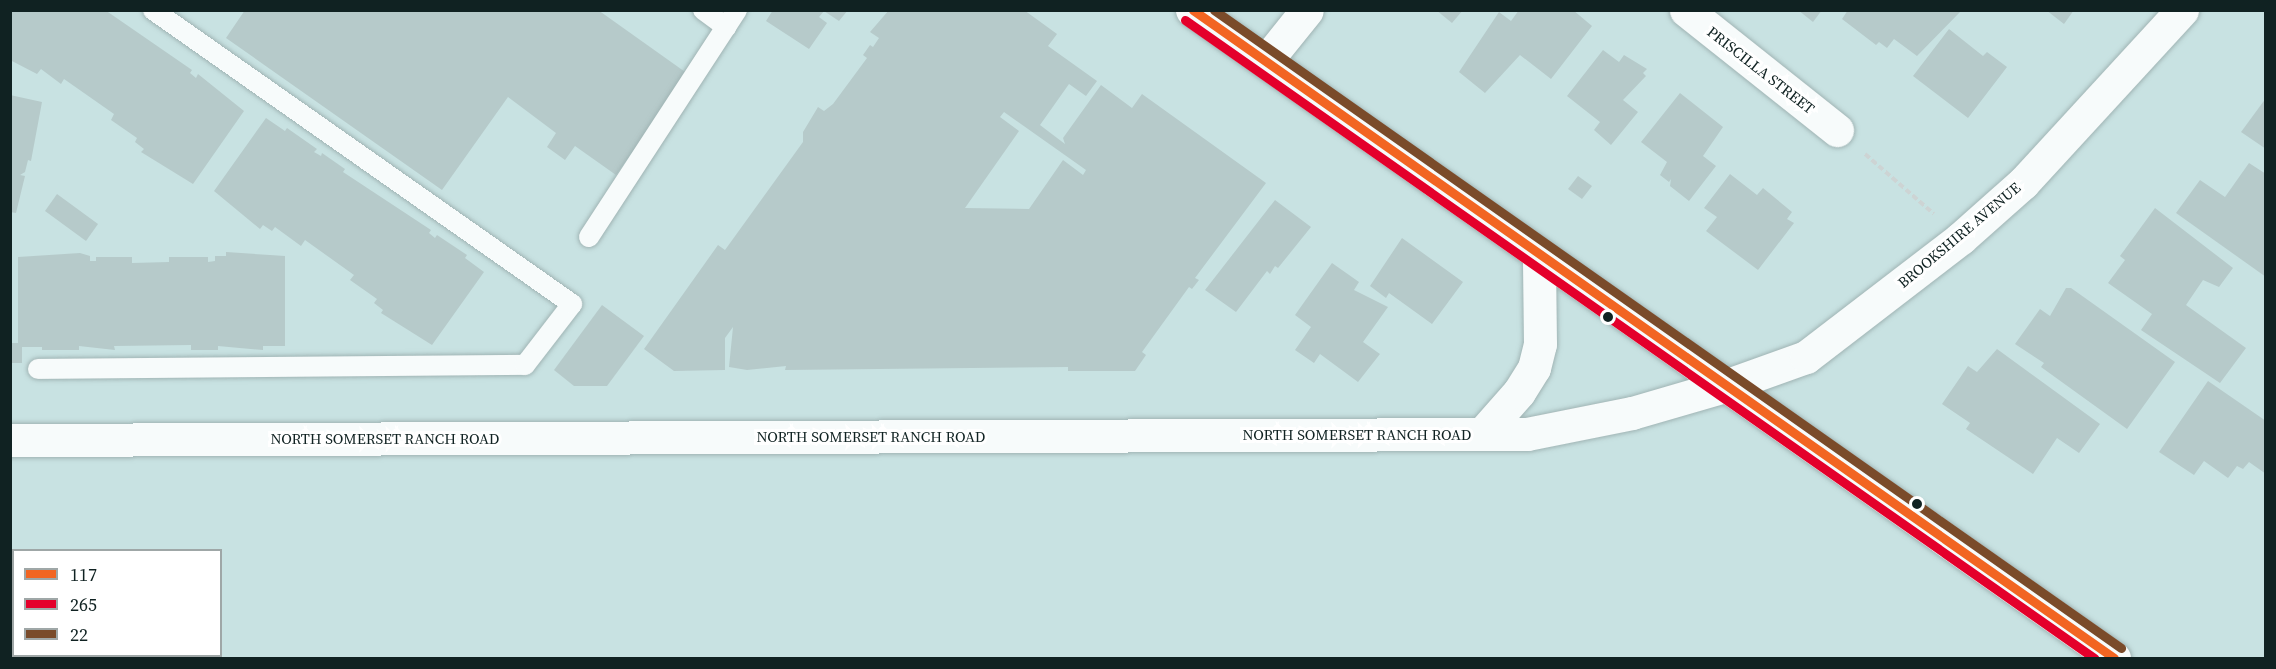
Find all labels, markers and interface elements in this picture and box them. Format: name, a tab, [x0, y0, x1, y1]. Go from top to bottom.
street label: PRISCILLA STREET	[1704, 22, 1818, 118]
street label: BROOKSHIRE AVENUE	[1894, 178, 2024, 292]
unlabelled marker	[1602, 311, 1614, 323]
street label: NORTH SOMERSET RANCH ROAD	[1242, 426, 1472, 444]
street label: NORTH SOMERSET RANCH ROAD	[756, 428, 986, 446]
street label: NORTH SOMERSET RANCH ROAD	[270, 430, 500, 448]
unlabelled marker	[1911, 498, 1923, 510]
legend	[12, 549, 222, 657]
text: 117	[70, 562, 97, 587]
text: 265	[70, 592, 97, 617]
text: 22	[70, 622, 88, 647]

